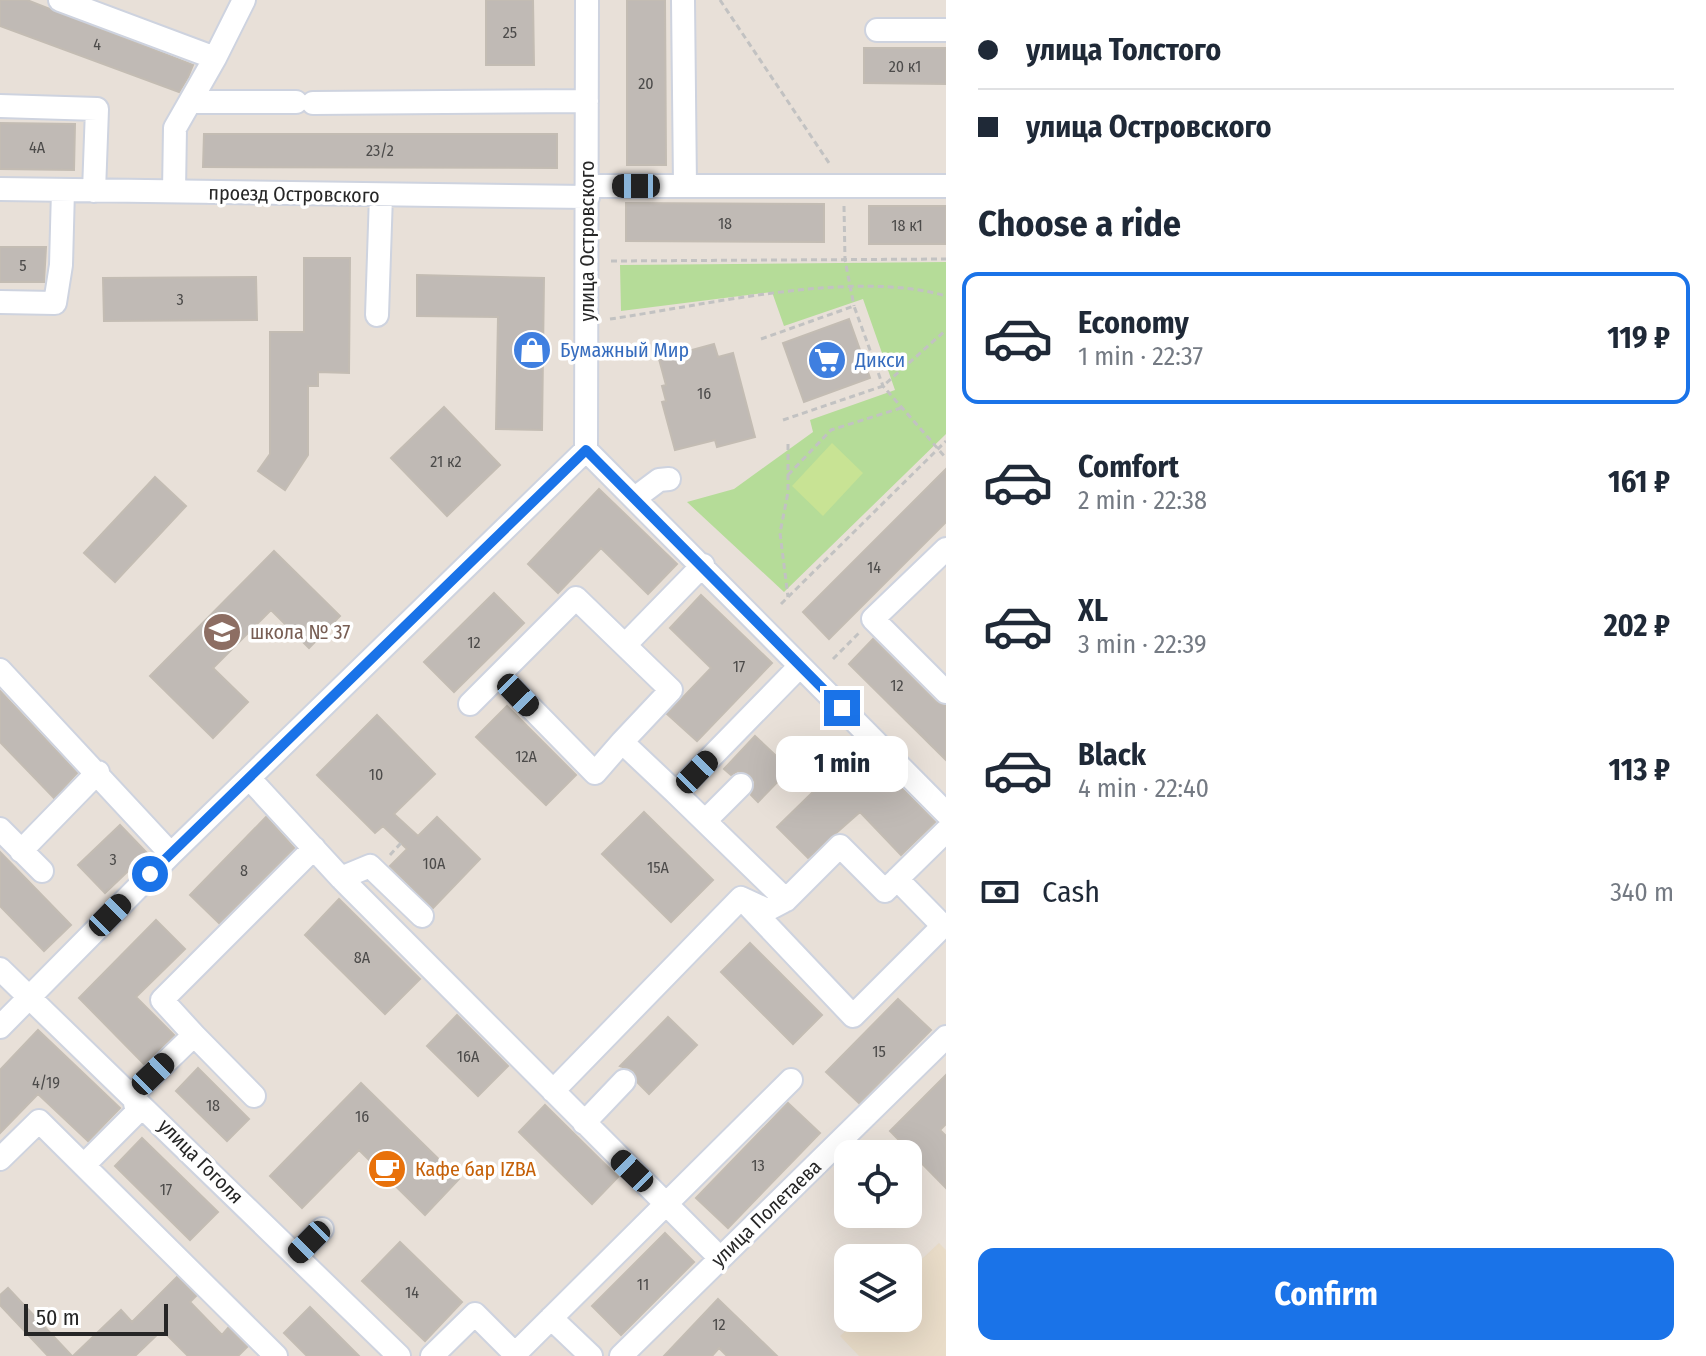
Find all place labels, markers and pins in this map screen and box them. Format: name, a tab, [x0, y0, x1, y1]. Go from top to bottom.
shop icon: Бумажный Мир	[511, 329, 553, 371]
place label: Бумажный Мир	[560, 338, 689, 362]
supermarket icon: Дикси	[806, 339, 848, 381]
place label: Дикси	[854, 348, 905, 372]
school or university icon: школа № 37	[201, 611, 243, 653]
place label: школа № 37	[250, 620, 350, 644]
cafe icon: Кафе бар IZBA	[366, 1148, 408, 1190]
place label: Кафе бар IZBA	[415, 1157, 536, 1181]

